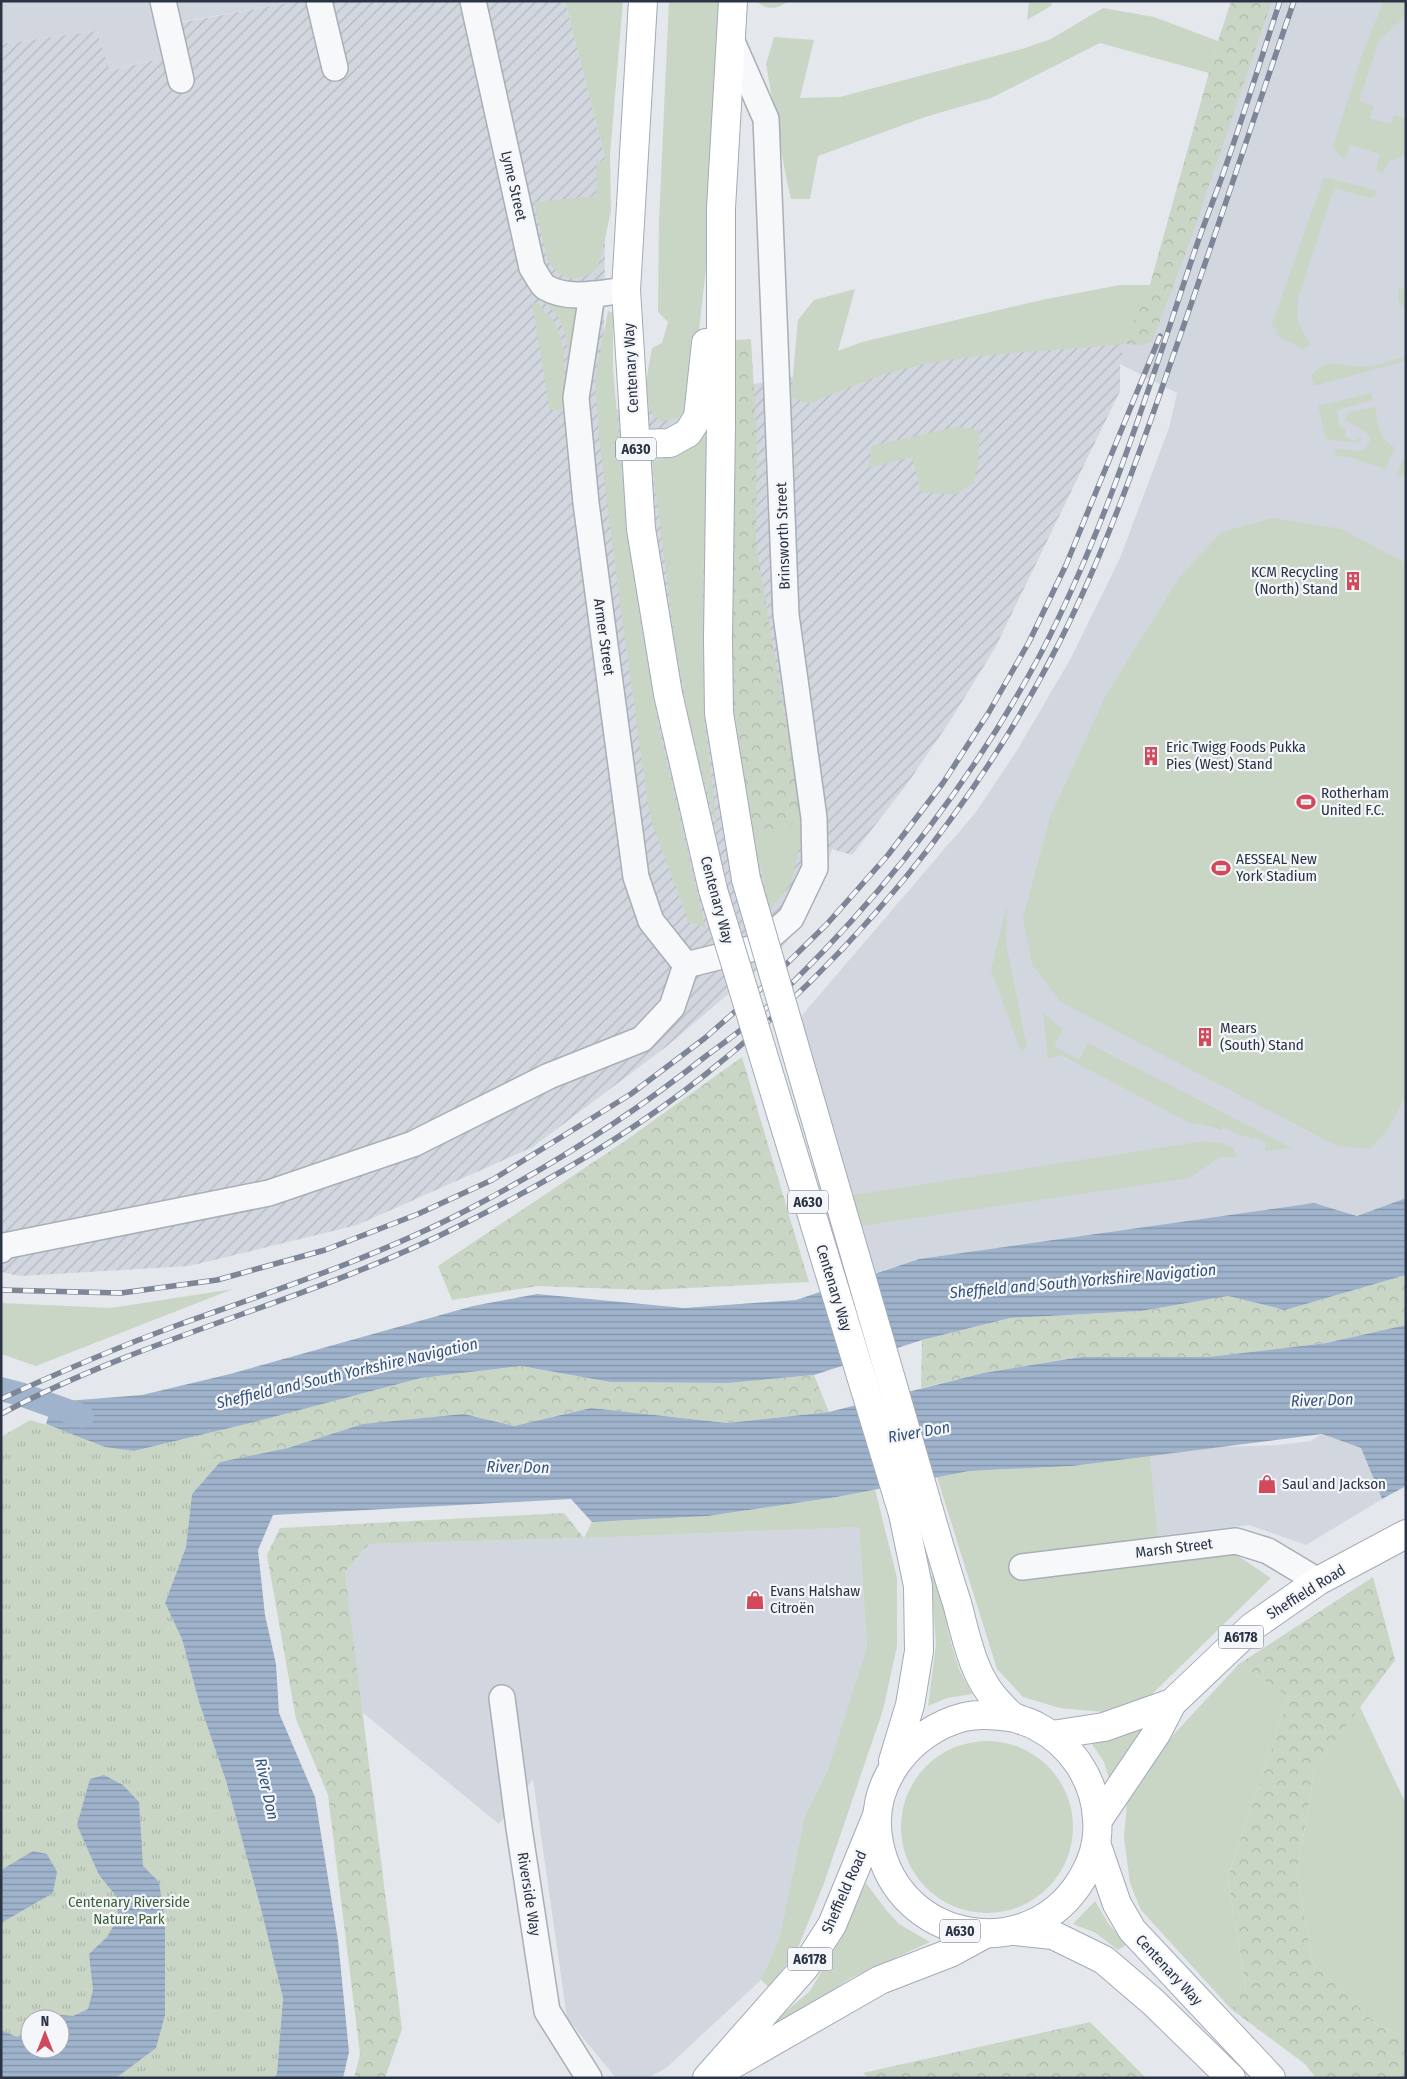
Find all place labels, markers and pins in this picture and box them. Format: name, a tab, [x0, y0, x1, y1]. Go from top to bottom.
place label: KCM Recycling (North) Stand	[1251, 563, 1338, 598]
building icon: KCM Recycling (North) Stand	[1342, 570, 1364, 592]
place label: Eric Twigg Foods Pukka Pies (West) Stand	[1166, 738, 1306, 773]
building icon: Eric Twigg Foods Pukka Pies (West) Stand	[1140, 745, 1162, 767]
place label: Rotherham United F.C.	[1321, 784, 1389, 819]
sports icon: Rotherham United F.C.	[1295, 791, 1317, 813]
place label: AESSEAL New York Stadium	[1236, 850, 1317, 885]
sports icon: AESSEAL New York Stadium	[1210, 857, 1232, 879]
place label: Mears (South) Stand	[1220, 1019, 1304, 1054]
building icon: Mears (South) Stand	[1194, 1026, 1216, 1048]
shop icon: Saul and Jackson	[1256, 1473, 1278, 1495]
place label: Saul and Jackson	[1282, 1475, 1386, 1493]
place label: Evans Halshaw Citroën	[770, 1582, 860, 1617]
shop icon: Evans Halshaw Citroën	[744, 1589, 766, 1611]

